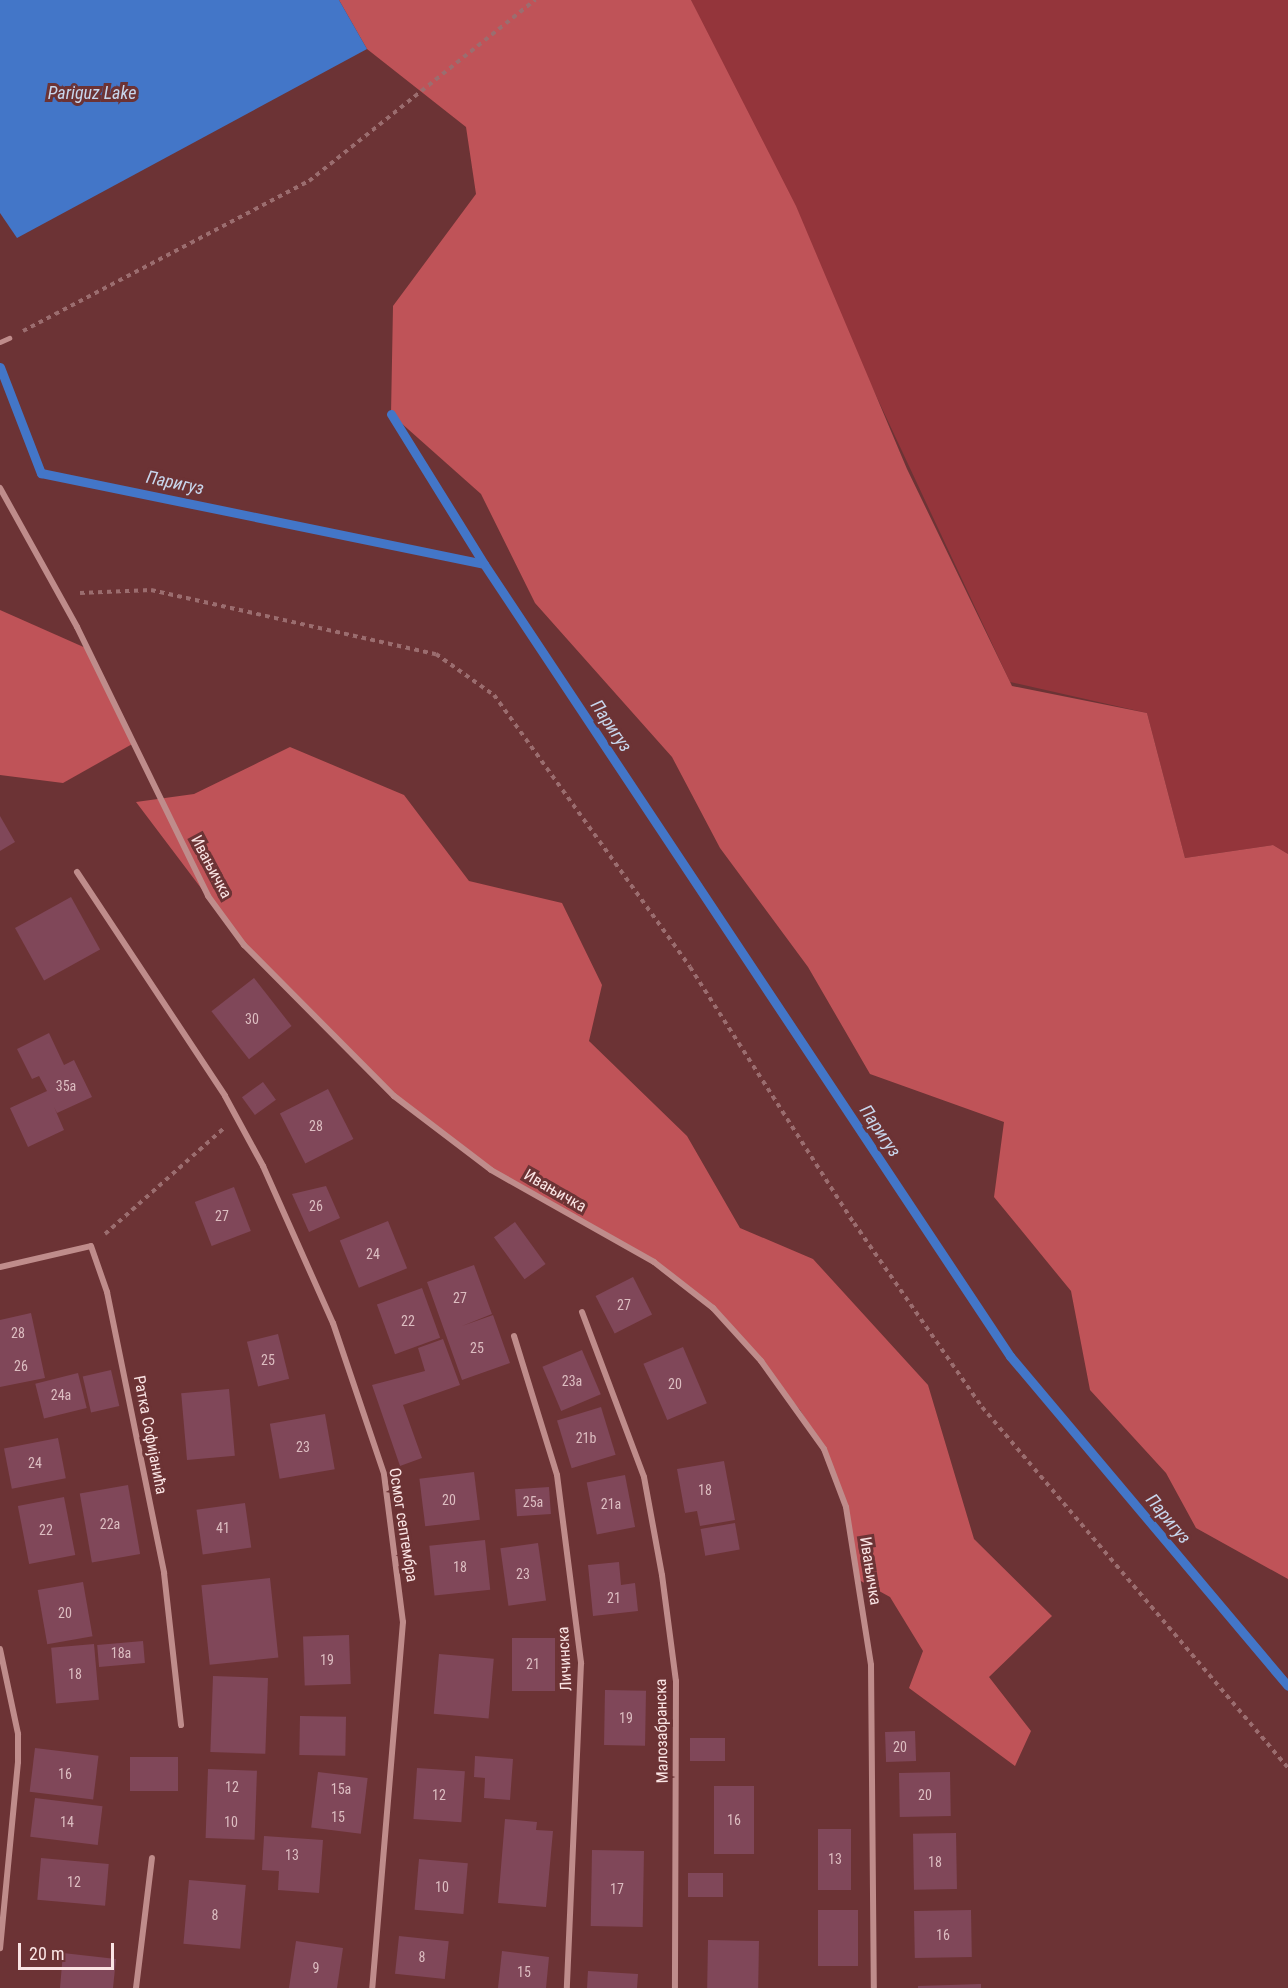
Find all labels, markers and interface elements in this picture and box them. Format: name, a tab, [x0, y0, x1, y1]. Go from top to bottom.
water label: Pariguz Lake	[48, 82, 136, 104]
water label: Паригуз	[144, 466, 206, 500]
water label: Паригуз	[586, 696, 636, 756]
street label: Ивањичка	[186, 832, 236, 902]
house number: 30	[245, 1011, 259, 1027]
house number: 35a	[56, 1078, 76, 1094]
water label: Паригуз	[855, 1101, 905, 1161]
house number: 28	[309, 1118, 323, 1134]
street label: Ивањичка	[520, 1166, 590, 1216]
house number: 26	[309, 1198, 323, 1214]
house number: 27	[215, 1208, 229, 1224]
house number: 24	[366, 1246, 380, 1262]
house number: 27	[453, 1290, 467, 1306]
house number: 27	[617, 1297, 631, 1313]
house number: 22	[401, 1313, 415, 1329]
house number: 28	[11, 1325, 25, 1341]
house number: 25	[470, 1340, 484, 1356]
house number: 25	[261, 1352, 275, 1368]
house number: 26	[14, 1358, 28, 1374]
house number: 23a	[562, 1373, 582, 1389]
street label: Ратка Софијанића	[129, 1374, 171, 1496]
house number: 20	[668, 1376, 682, 1392]
house number: 24a	[51, 1387, 71, 1403]
house number: 21b	[576, 1430, 596, 1446]
house number: 23	[296, 1439, 310, 1455]
house number: 24	[28, 1455, 42, 1471]
street label: Осмог септембра	[385, 1467, 421, 1583]
house number: 18	[698, 1482, 712, 1498]
water label: Паригуз	[1141, 1490, 1195, 1548]
house number: 20	[442, 1492, 456, 1508]
house number: 25a	[523, 1494, 543, 1510]
house number: 21a	[601, 1496, 621, 1512]
house number: 22a	[100, 1516, 120, 1532]
house number: 41	[216, 1520, 230, 1536]
house number: 22	[39, 1522, 53, 1538]
street label: Ивањичка	[855, 1536, 885, 1606]
house number: 18	[453, 1559, 467, 1575]
house number: 23	[516, 1566, 530, 1582]
house number: 21	[607, 1590, 621, 1606]
house number: 20	[58, 1605, 72, 1621]
street label: Личинска	[554, 1626, 576, 1692]
house number: 18a	[111, 1645, 131, 1661]
house number: 19	[320, 1652, 334, 1668]
house number: 21	[526, 1656, 540, 1672]
house number: 18	[68, 1666, 82, 1682]
street label: Малозабранска	[651, 1678, 673, 1784]
house number: 19	[619, 1710, 633, 1726]
house number: 20	[893, 1739, 907, 1755]
house number: 16	[58, 1766, 72, 1782]
house number: 12	[225, 1779, 239, 1795]
house number: 15a	[331, 1781, 351, 1797]
house number: 12	[432, 1787, 446, 1803]
house number: 20	[918, 1787, 932, 1803]
house number: 15	[331, 1809, 345, 1825]
house number: 16	[727, 1812, 741, 1828]
house number: 14	[60, 1814, 74, 1830]
house number: 10	[224, 1814, 238, 1830]
house number: 13	[285, 1847, 299, 1863]
house number: 13	[828, 1851, 842, 1867]
house number: 18	[928, 1854, 942, 1870]
house number: 12	[67, 1874, 81, 1890]
house number: 10	[435, 1879, 449, 1895]
house number: 17	[610, 1881, 624, 1897]
house number: 8	[212, 1907, 218, 1923]
house number: 16	[936, 1927, 950, 1943]
scale bar	[21, 1931, 117, 1969]
text: 20 m	[29, 1943, 64, 1964]
house number: 8	[419, 1949, 425, 1965]
house number: 9	[313, 1960, 319, 1976]
house number: 15	[517, 1964, 531, 1980]

